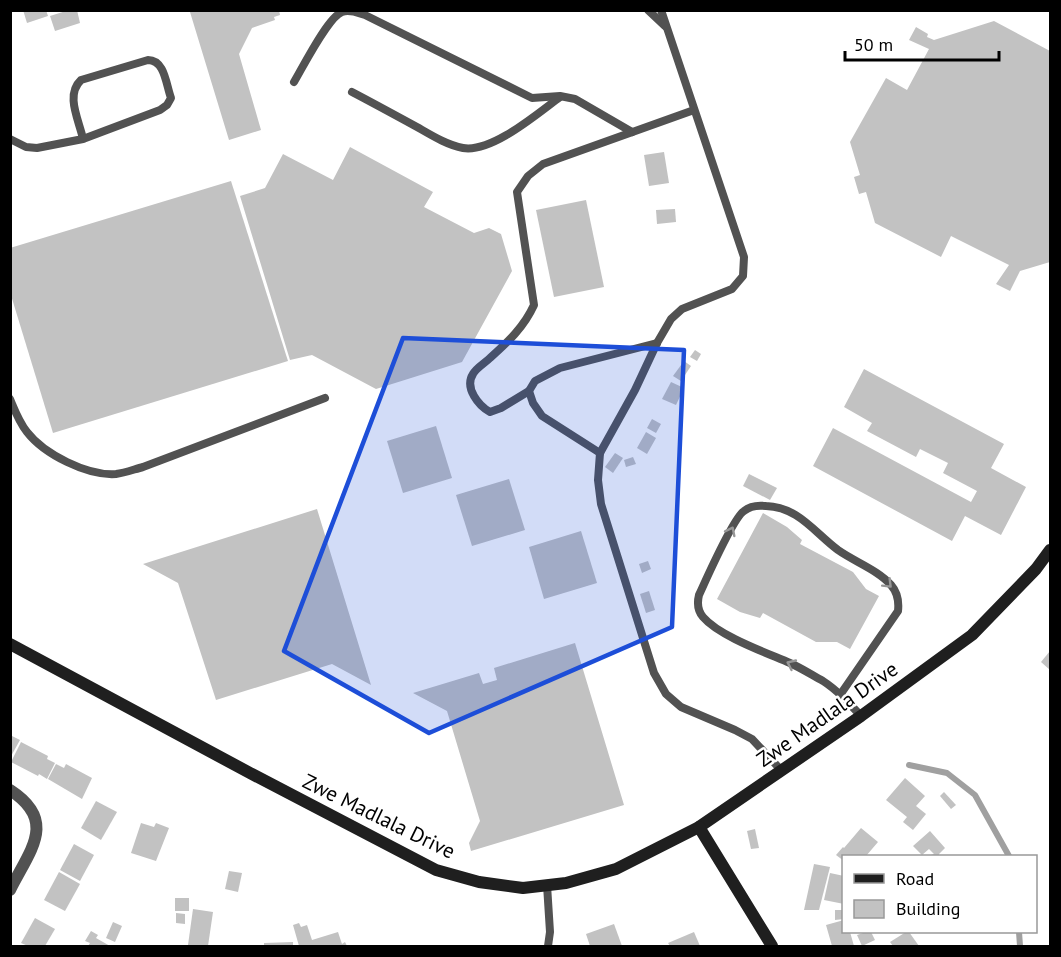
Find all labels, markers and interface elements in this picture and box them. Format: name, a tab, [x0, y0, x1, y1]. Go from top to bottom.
scale bar	[845, 24, 1000, 62]
text: 50 m	[854, 33, 893, 56]
one-way arrow	[723, 526, 735, 537]
one-way arrow	[880, 576, 891, 587]
street label: Zwe Madlala Drive	[751, 655, 903, 773]
one-way arrow	[786, 659, 797, 671]
street label: Zwe Madlala Drive	[298, 767, 460, 865]
legend	[842, 855, 1037, 933]
text: Road	[896, 867, 934, 890]
text: Building	[896, 897, 960, 920]

